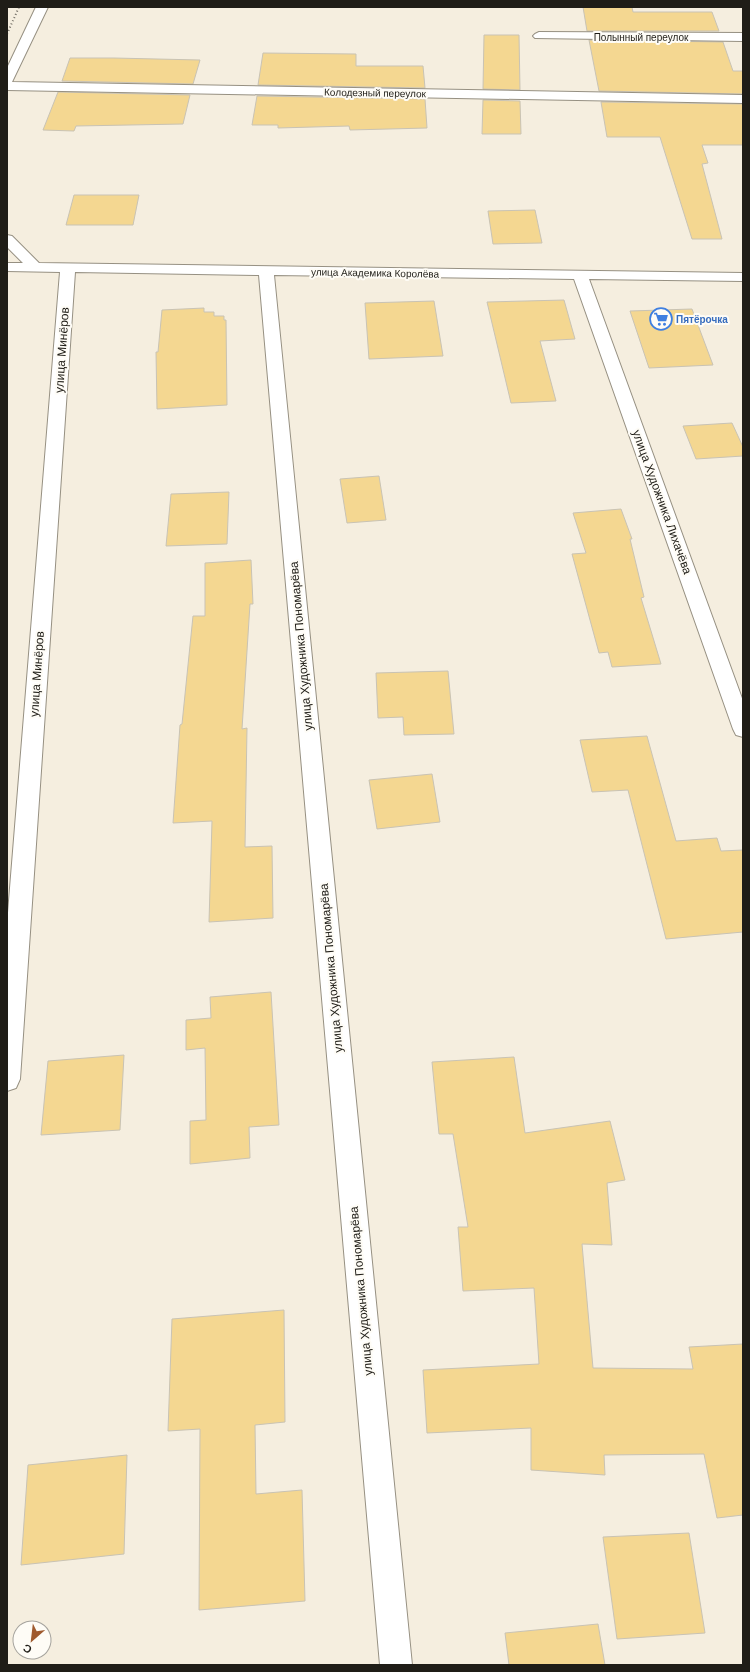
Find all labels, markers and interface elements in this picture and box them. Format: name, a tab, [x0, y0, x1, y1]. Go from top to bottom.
street label: Полынный переулок	[594, 31, 689, 44]
street label: Колодезный переулок	[324, 86, 427, 100]
street label: улица Академика Королёва	[311, 265, 440, 281]
supermarket icon: Пятёрочка	[648, 306, 674, 332]
street label: улица Минёров	[51, 307, 73, 393]
place label: Пятёрочка	[676, 313, 728, 326]
street label: улица Художника Лихачёва	[628, 428, 696, 577]
street label: улица Художника Пономарёва	[286, 561, 316, 731]
street label: улица Минёров	[26, 631, 48, 717]
street label: улица Художника Пономарёва	[316, 883, 346, 1053]
street label: улица Художника Пономарёва	[346, 1206, 376, 1376]
north arrow	[12, 1620, 52, 1660]
text: С	[20, 1641, 34, 1657]

